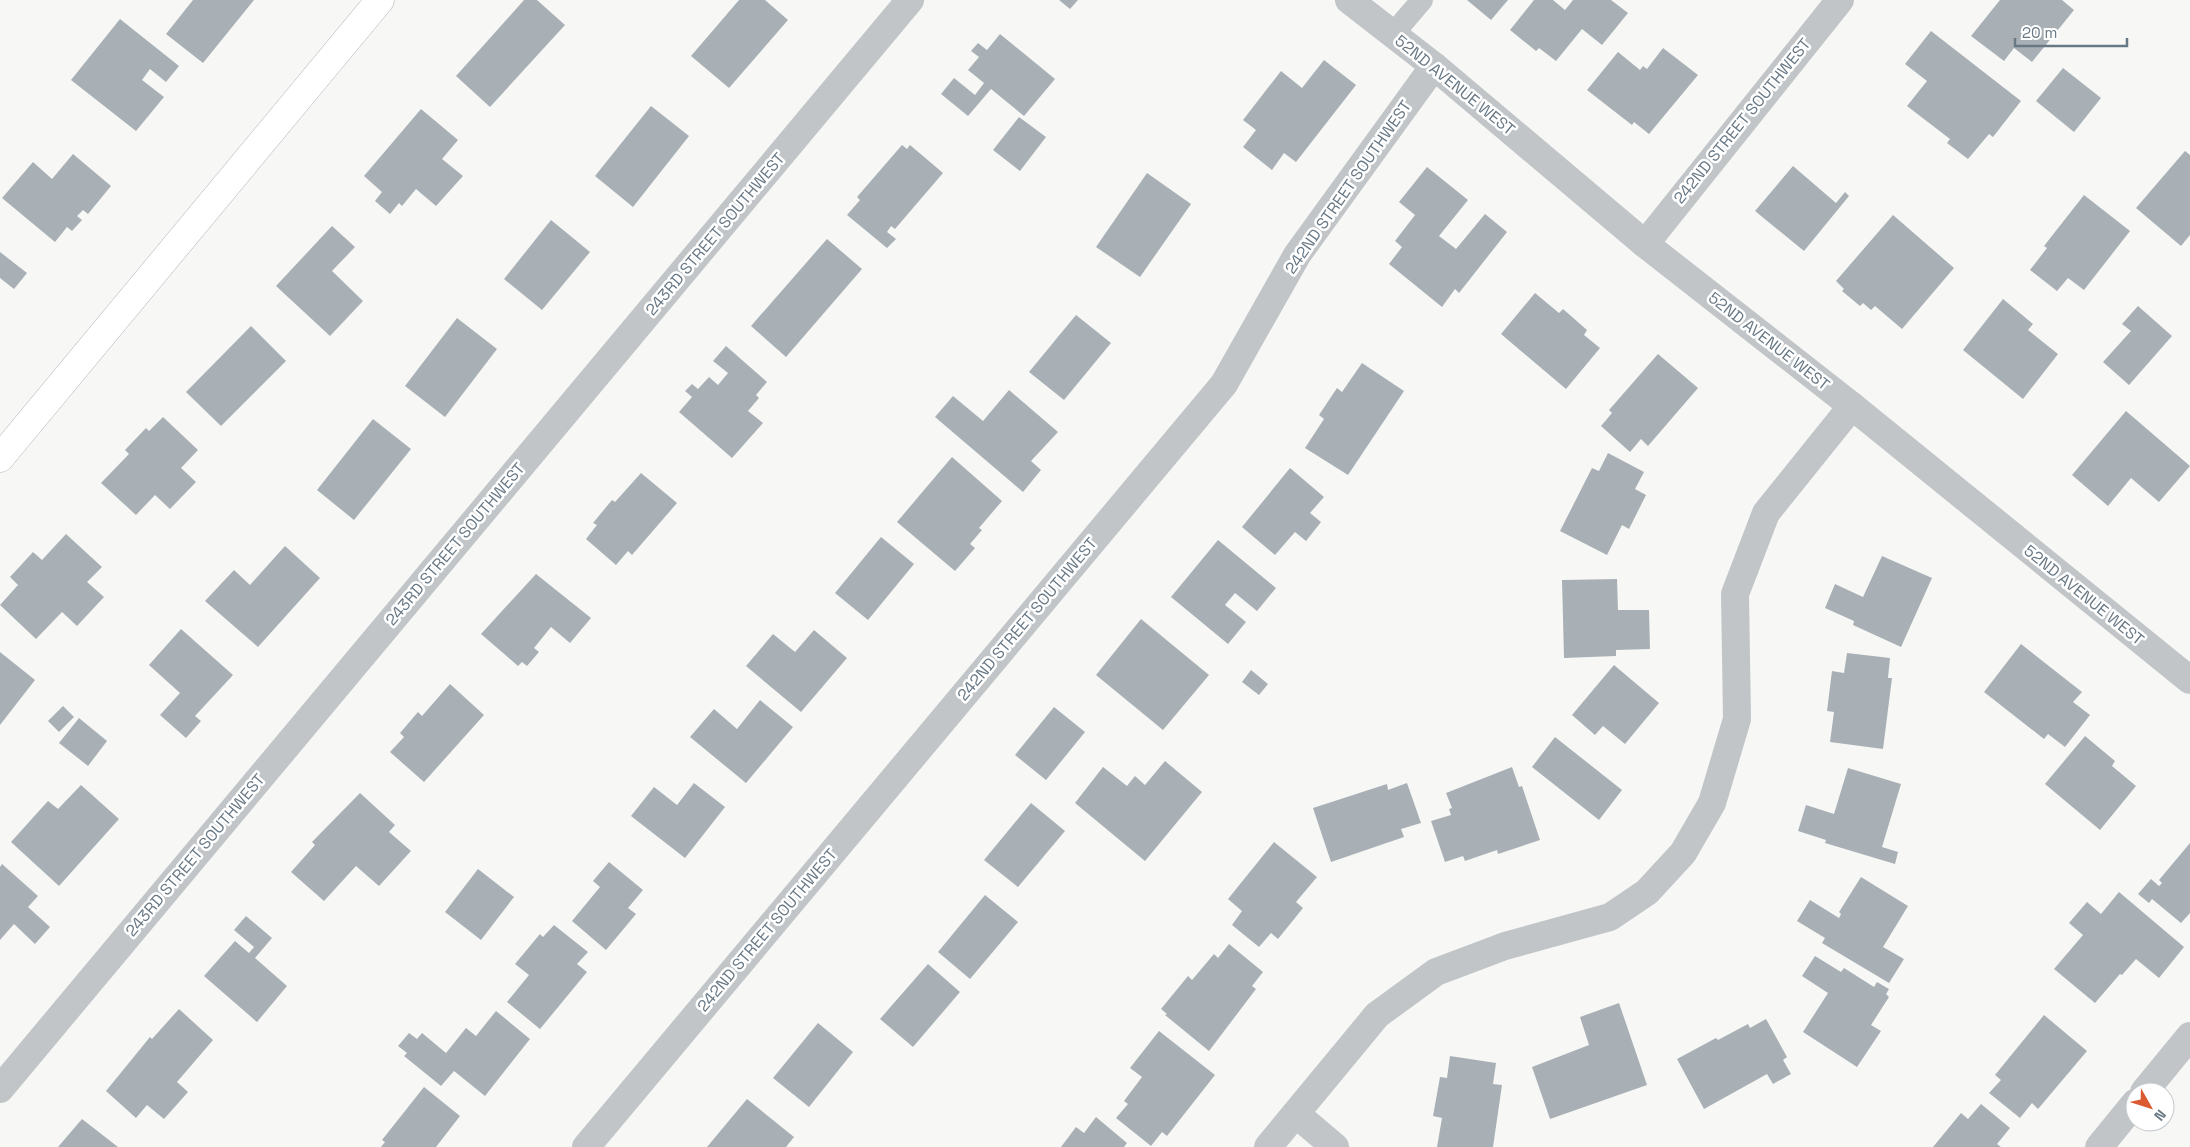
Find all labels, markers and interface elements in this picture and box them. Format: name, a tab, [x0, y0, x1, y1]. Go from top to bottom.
scale bar	[2015, 15, 2128, 47]
text: 20 m	[2022, 23, 2057, 42]
street label: 52ND AVENUE WEST	[1391, 30, 1519, 140]
street label: 242ND STREET SOUTHWEST	[1669, 34, 1815, 208]
street label: 242ND STREET SOUTHWEST	[1280, 96, 1416, 278]
street label: 243RD STREET SOUTHWEST	[641, 148, 789, 320]
street label: 52ND AVENUE WEST	[1704, 287, 1834, 395]
street label: 243RD STREET SOUTHWEST	[381, 458, 529, 630]
street label: 242ND STREET SOUTHWEST	[952, 533, 1102, 705]
street label: 52ND AVENUE WEST	[2020, 540, 2148, 650]
street label: 243RD STREET SOUTHWEST	[121, 769, 269, 941]
street label: 242ND STREET SOUTHWEST	[692, 844, 842, 1016]
north arrow	[2125, 1082, 2175, 1132]
text: N	[2150, 1106, 2170, 1124]

